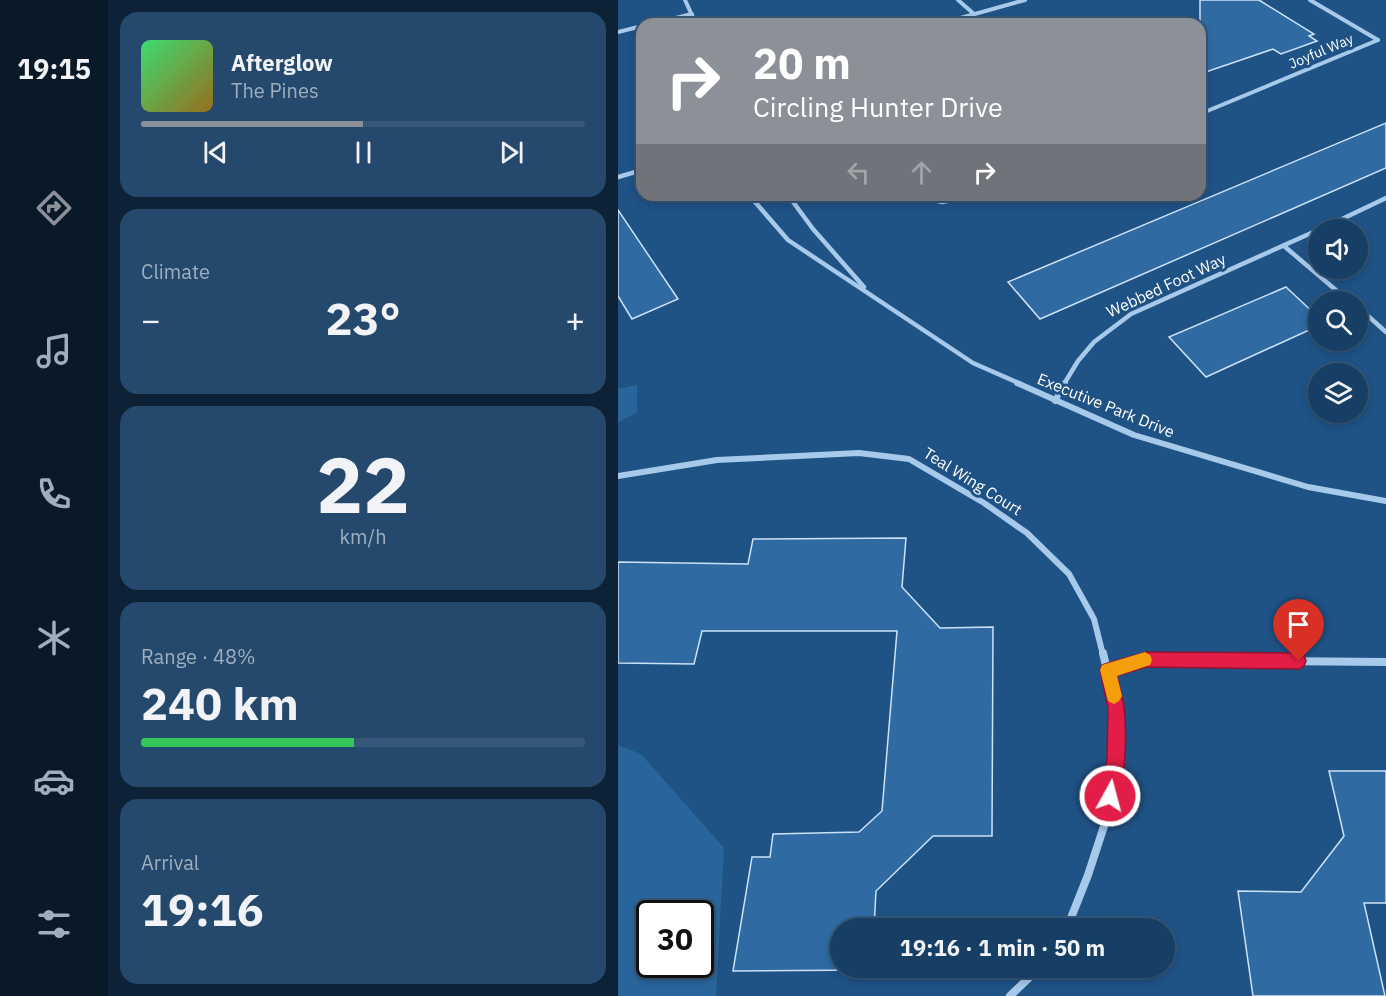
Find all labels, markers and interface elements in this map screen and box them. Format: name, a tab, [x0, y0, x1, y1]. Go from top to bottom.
street label: Joyful Way	[1286, 29, 1356, 73]
text: 20 m	[753, 36, 851, 91]
icon: right	[654, 42, 732, 120]
text: Afterglow	[231, 48, 333, 77]
text: 19:15	[17, 51, 91, 86]
text: The Pines	[231, 77, 319, 104]
text: Circling Hunter Drive	[753, 89, 1003, 124]
icon: previous	[199, 136, 232, 169]
icon: pause	[347, 136, 380, 169]
icon: next	[495, 136, 528, 169]
icon: left	[842, 156, 875, 189]
icon: ahead	[905, 156, 938, 189]
icon: right	[968, 156, 1001, 189]
icon: directions	[33, 187, 75, 229]
map controls	[1308, 219, 1368, 423]
button: sound	[1308, 219, 1368, 279]
street label: Webbed Foot Way	[1103, 249, 1229, 321]
text: Climate	[141, 258, 210, 285]
text: 23°	[325, 289, 401, 347]
button: search	[1308, 291, 1368, 351]
text: −	[141, 298, 161, 341]
text: +	[565, 298, 585, 341]
icon: music	[33, 330, 75, 372]
button: layers	[1308, 363, 1368, 423]
street label: Executive Park Drive	[1034, 368, 1178, 442]
text: 22	[316, 433, 410, 534]
street label: Teal Wing Court	[920, 443, 1026, 519]
icon: phone	[33, 473, 75, 515]
text: km/h	[339, 523, 387, 550]
pin	[1273, 599, 1324, 661]
icon: arrive	[1282, 608, 1315, 641]
icon: climate	[33, 617, 75, 659]
text: Range · 48%	[141, 643, 256, 670]
text: 240 km	[141, 674, 299, 732]
icon: car	[33, 760, 75, 802]
position arrow	[1078, 764, 1142, 828]
text: Arrival	[141, 849, 199, 876]
text: 19:16	[141, 880, 264, 938]
speed limit sign: 30	[636, 900, 714, 978]
icon: filters	[33, 903, 75, 945]
text: 19:16 · 1 min · 50 m	[900, 933, 1105, 962]

